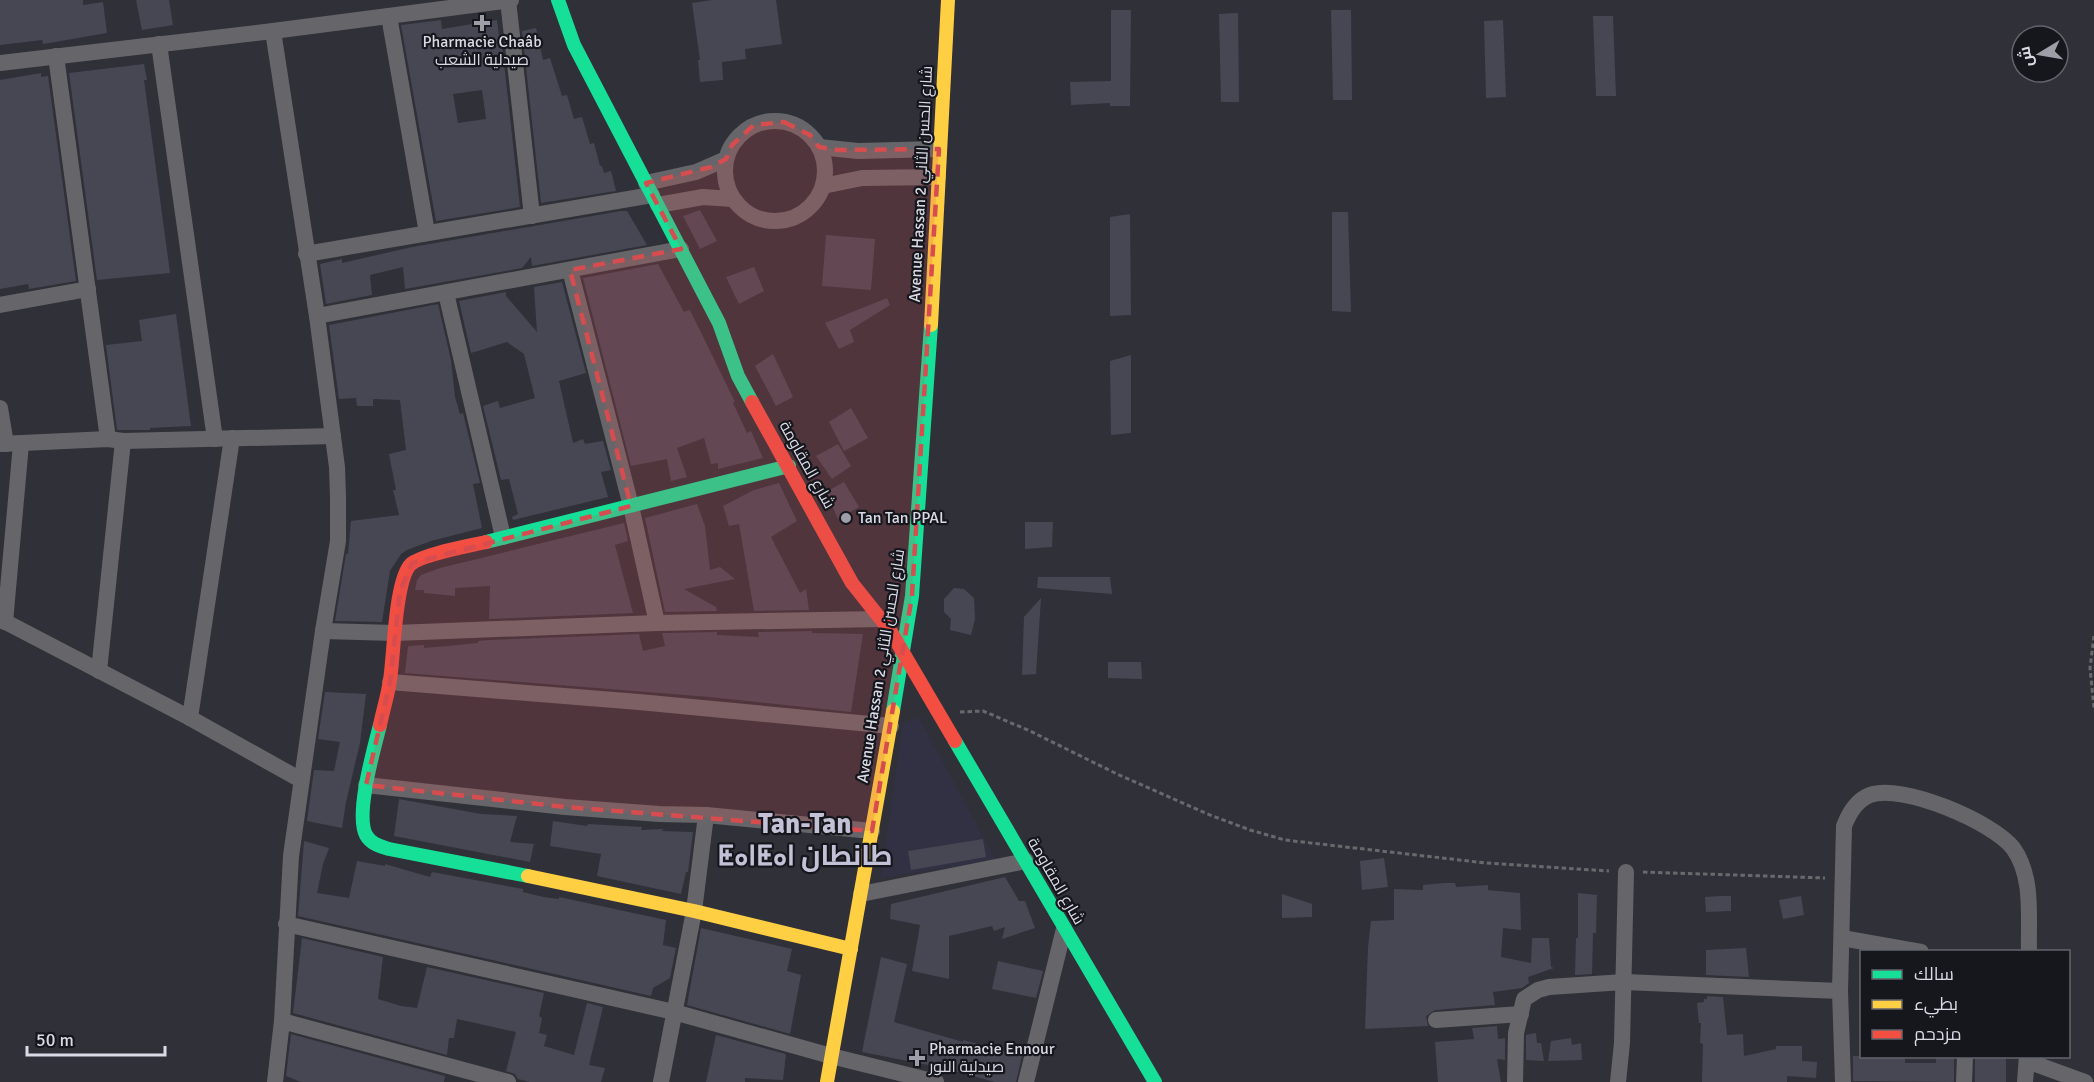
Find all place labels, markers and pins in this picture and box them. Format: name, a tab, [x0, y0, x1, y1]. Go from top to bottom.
marker: Pharmacie Chaâb صيدلية الشعب	[475, 16, 489, 30]
place label: Pharmacie Chaâb صيدلية الشعب	[422, 32, 542, 70]
place label: Tan Tan PPAL	[858, 508, 947, 528]
marker: Tan Tan PPAL	[839, 511, 853, 525]
place label: Pharmacie Ennour صيدلية النور	[928, 1039, 1055, 1077]
marker: Pharmacie Ennour صيدلية النور	[910, 1051, 924, 1065]

